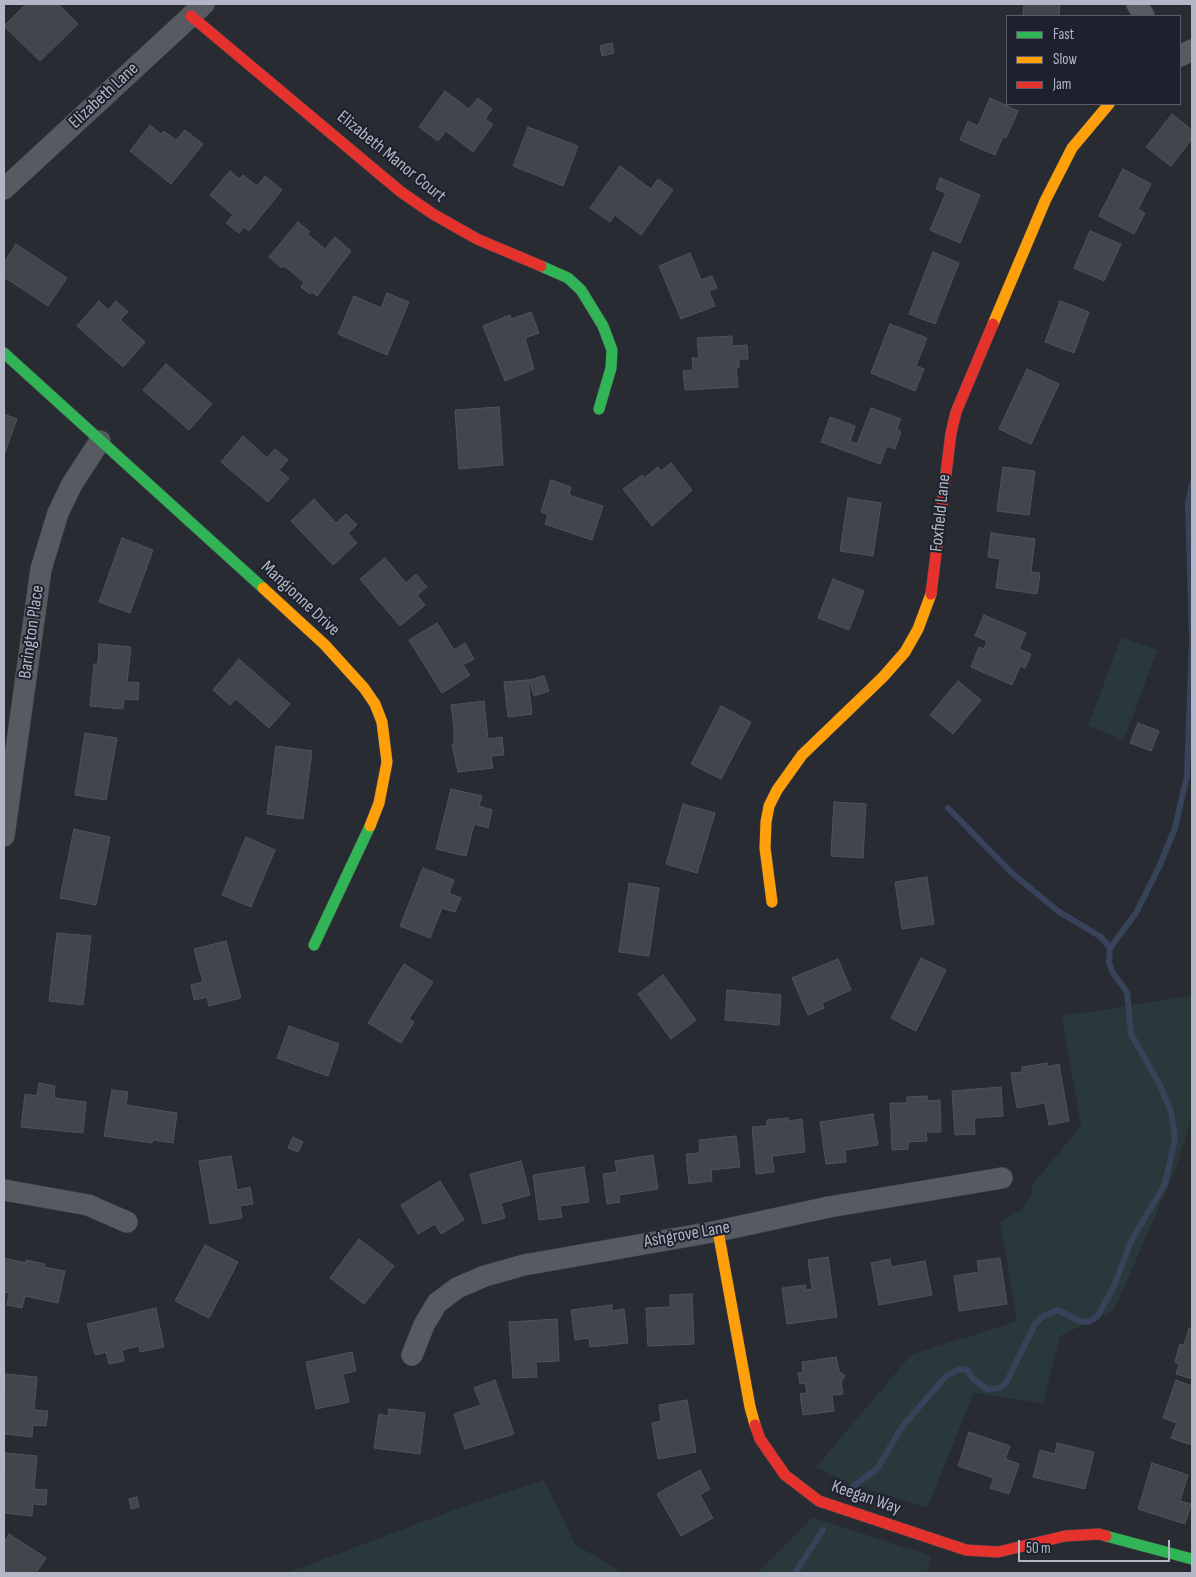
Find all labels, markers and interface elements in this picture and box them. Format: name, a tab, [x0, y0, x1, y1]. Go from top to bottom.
legend	[1006, 15, 1181, 105]
text: Fast	[1053, 25, 1074, 44]
text: Slow	[1053, 50, 1077, 69]
street label: Elizabeth Lane	[65, 58, 143, 134]
text: Jam	[1053, 75, 1071, 94]
street label: Elizabeth Manor Court	[332, 106, 450, 208]
street label: Foxfield Lane	[926, 473, 956, 553]
street label: Mangionne Drive	[256, 557, 344, 641]
street label: Barington Place	[15, 584, 49, 680]
street label: Ashgrove Lane	[642, 1217, 732, 1253]
street label: Keegan Way	[829, 1476, 903, 1520]
scale bar	[1021, 1530, 1174, 1562]
text: 50 m	[1026, 1539, 1051, 1558]

